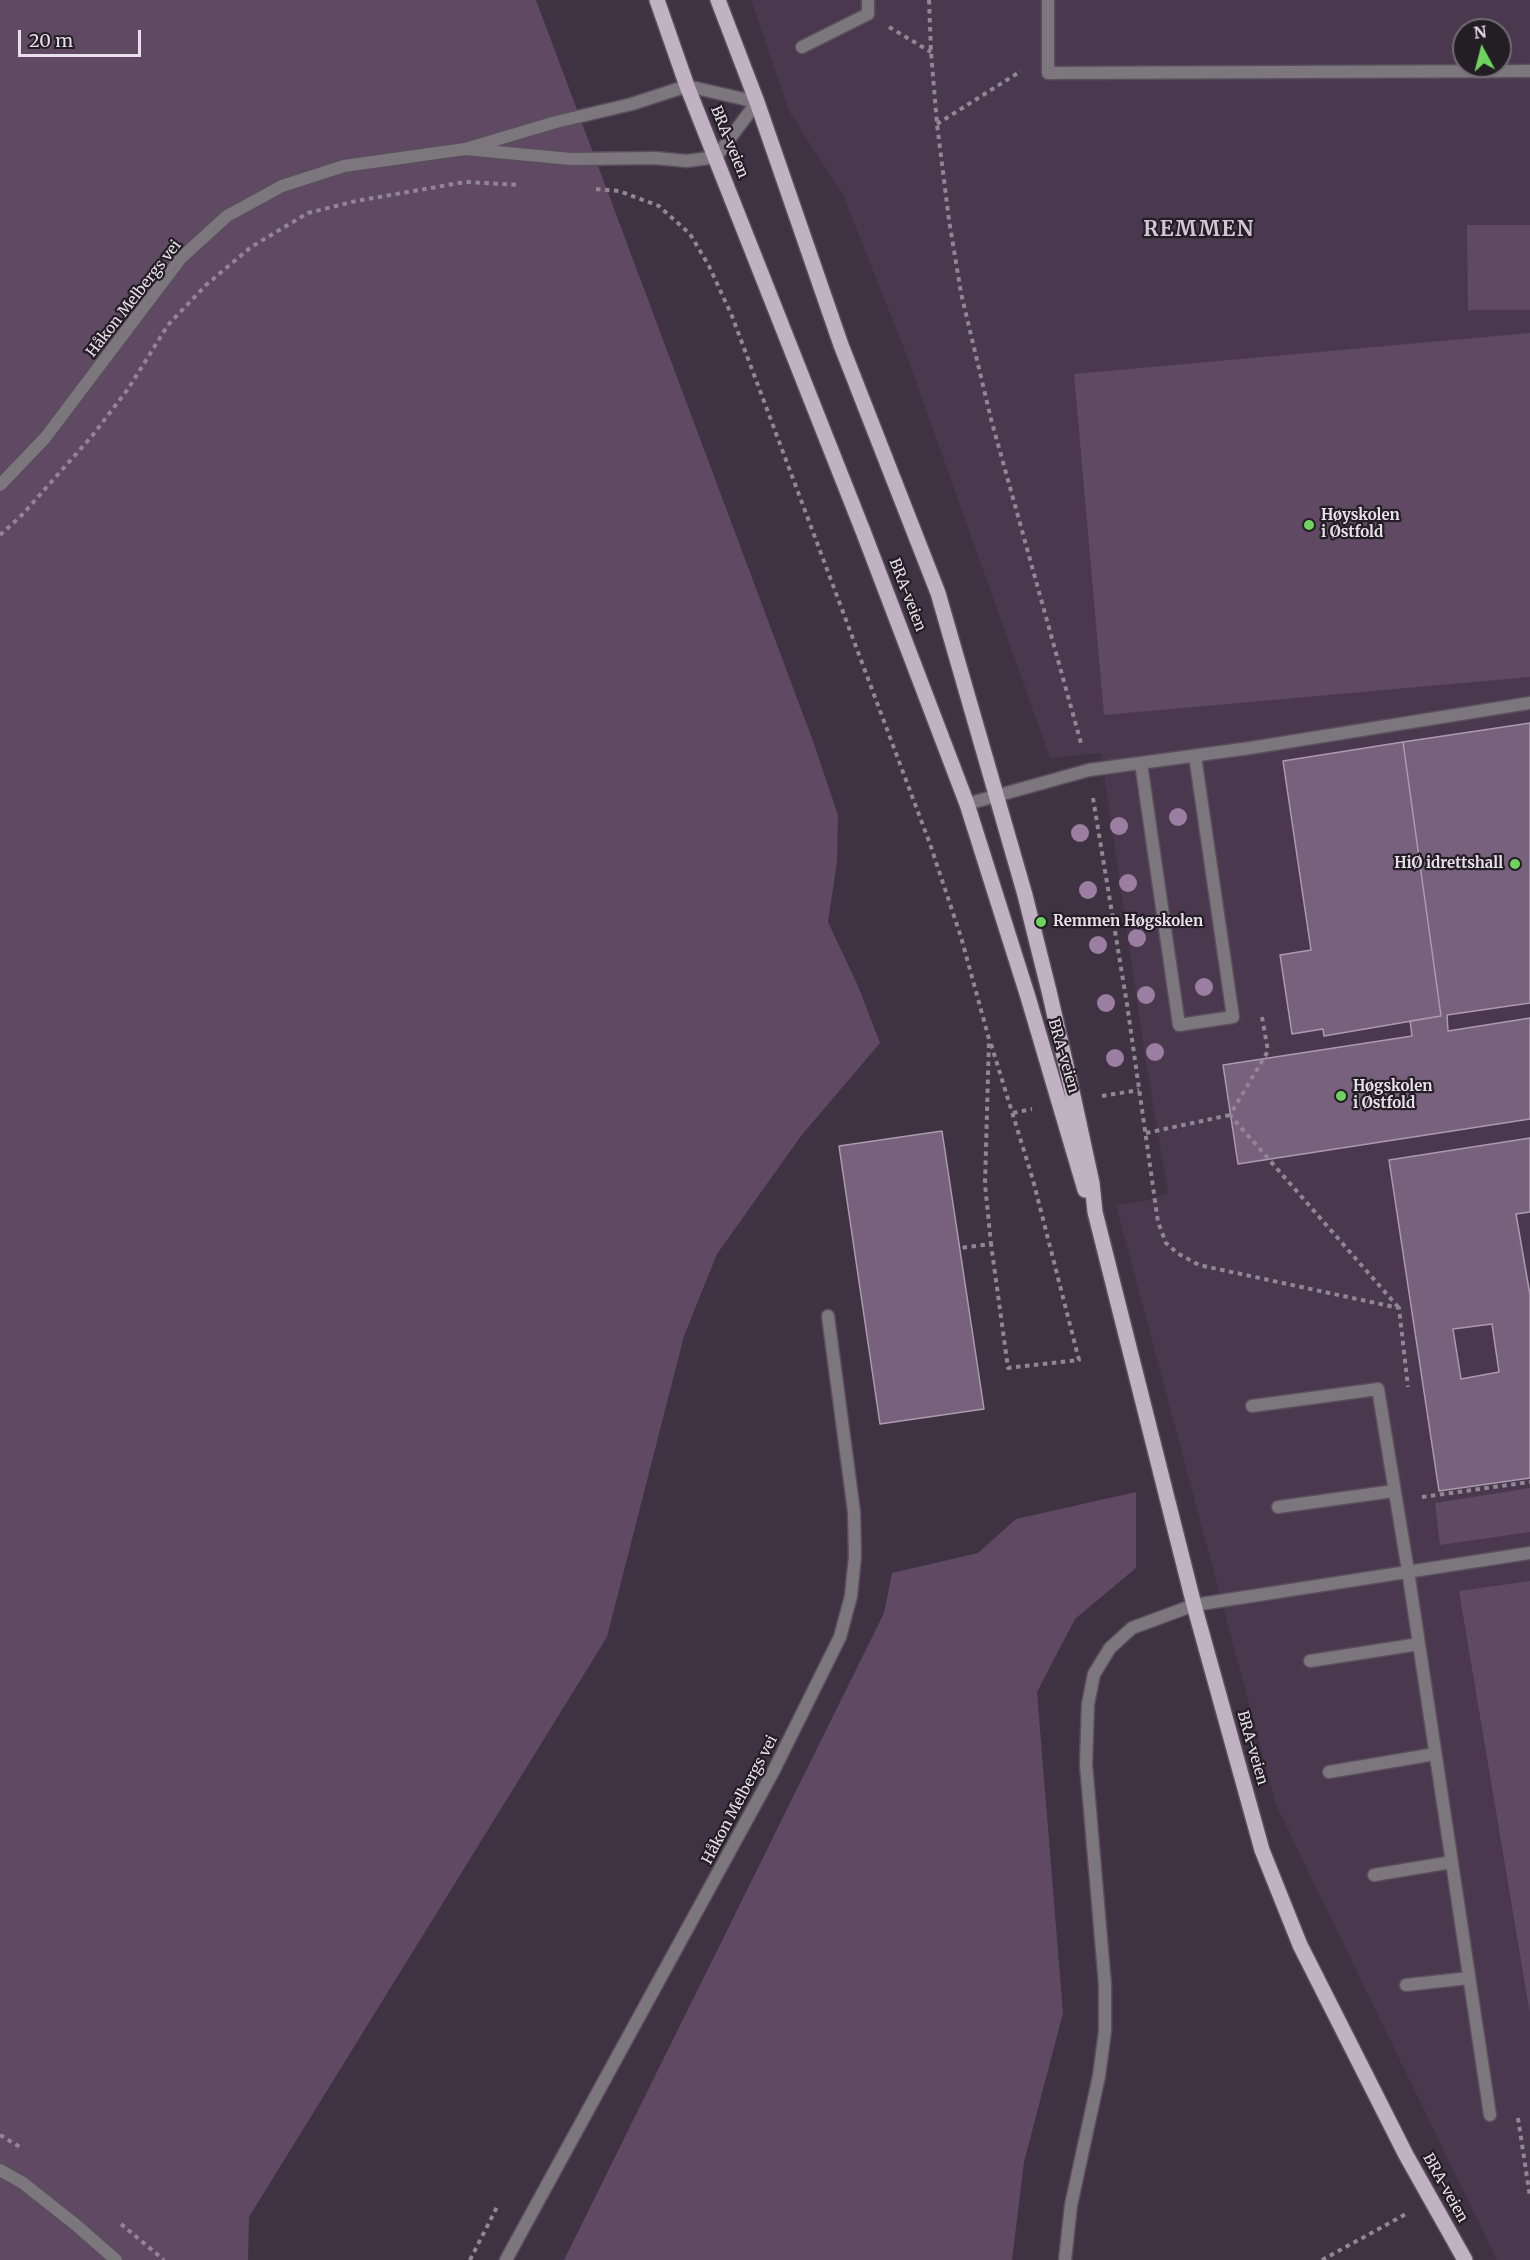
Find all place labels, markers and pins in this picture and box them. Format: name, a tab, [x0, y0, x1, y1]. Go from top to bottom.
place label: Høyskolen i Østfold	[1321, 507, 1400, 542]
marker: Høyskolen i Østfold	[1302, 518, 1316, 532]
place label: HiØ idrettshall	[1394, 855, 1503, 873]
marker: HiØ idrettshall	[1508, 857, 1522, 871]
place label: Remmen Høgskolen	[1053, 913, 1203, 931]
marker: Remmen Høgskolen	[1034, 915, 1048, 929]
place label: Høgskolen i Østfold	[1353, 1078, 1432, 1113]
marker: Høgskolen i Østfold	[1334, 1089, 1348, 1103]

